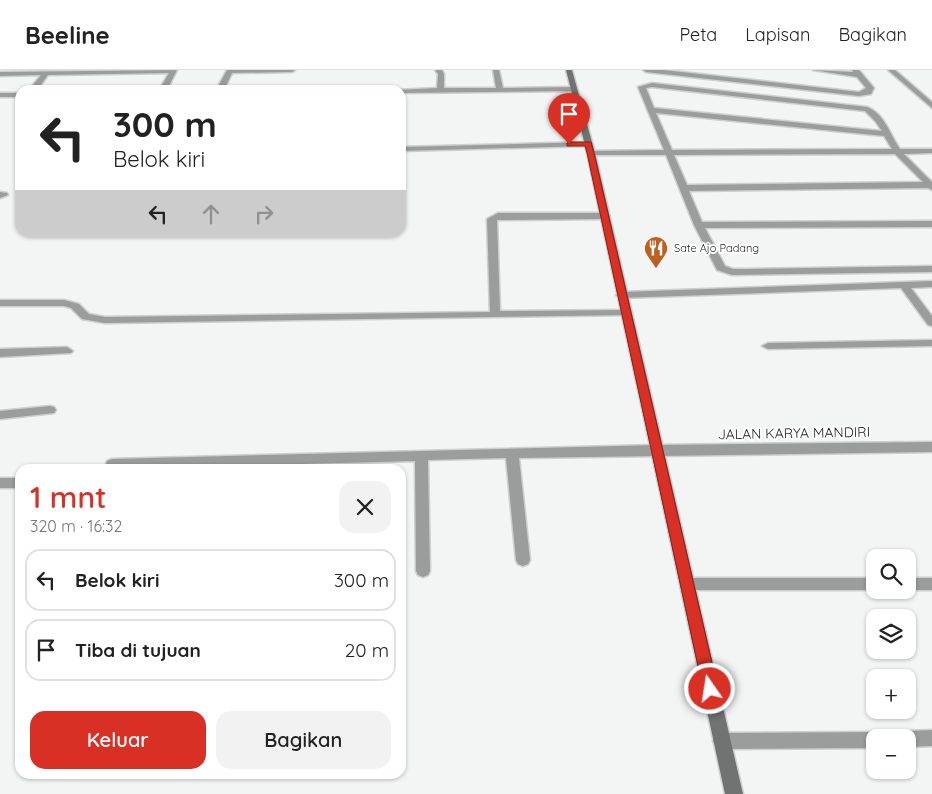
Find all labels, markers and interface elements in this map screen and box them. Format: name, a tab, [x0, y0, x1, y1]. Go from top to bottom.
text: Beeline	[25, 20, 110, 50]
text: Peta	[680, 23, 717, 46]
text: Lapisan	[745, 23, 810, 46]
text: Bagikan	[838, 23, 907, 46]
pin	[548, 93, 590, 144]
icon: arrive	[555, 100, 583, 128]
text: 300 m	[113, 102, 217, 146]
icon: left	[30, 105, 95, 170]
text: Belok kiri	[113, 145, 205, 173]
icon: left	[144, 200, 172, 228]
icon: ahead	[197, 200, 225, 228]
icon: right	[250, 200, 278, 228]
restaurant icon: Sate Ajo Padang	[643, 235, 669, 269]
place label: Sate Ajo Padang	[674, 241, 759, 255]
street label: JALAN KARYA MANDIRI	[718, 423, 870, 443]
text: 1 mnt	[30, 478, 107, 516]
button: close	[339, 481, 391, 533]
text: 320 m · 16:32	[30, 516, 122, 536]
map controls	[866, 549, 916, 779]
button: search	[866, 549, 916, 599]
icon: left	[32, 566, 60, 594]
text: Belok kiri	[75, 568, 160, 592]
text: 300 m	[334, 568, 389, 592]
button: layers	[866, 609, 916, 659]
icon: arrive	[32, 636, 60, 664]
text: Tiba di tujuan	[75, 638, 201, 662]
text: 20 m	[345, 638, 389, 662]
position arrow	[683, 662, 735, 714]
button: +	[866, 669, 916, 719]
button: Keluar	[30, 711, 206, 769]
button: Bagikan	[216, 711, 391, 769]
button: −	[866, 729, 916, 779]

